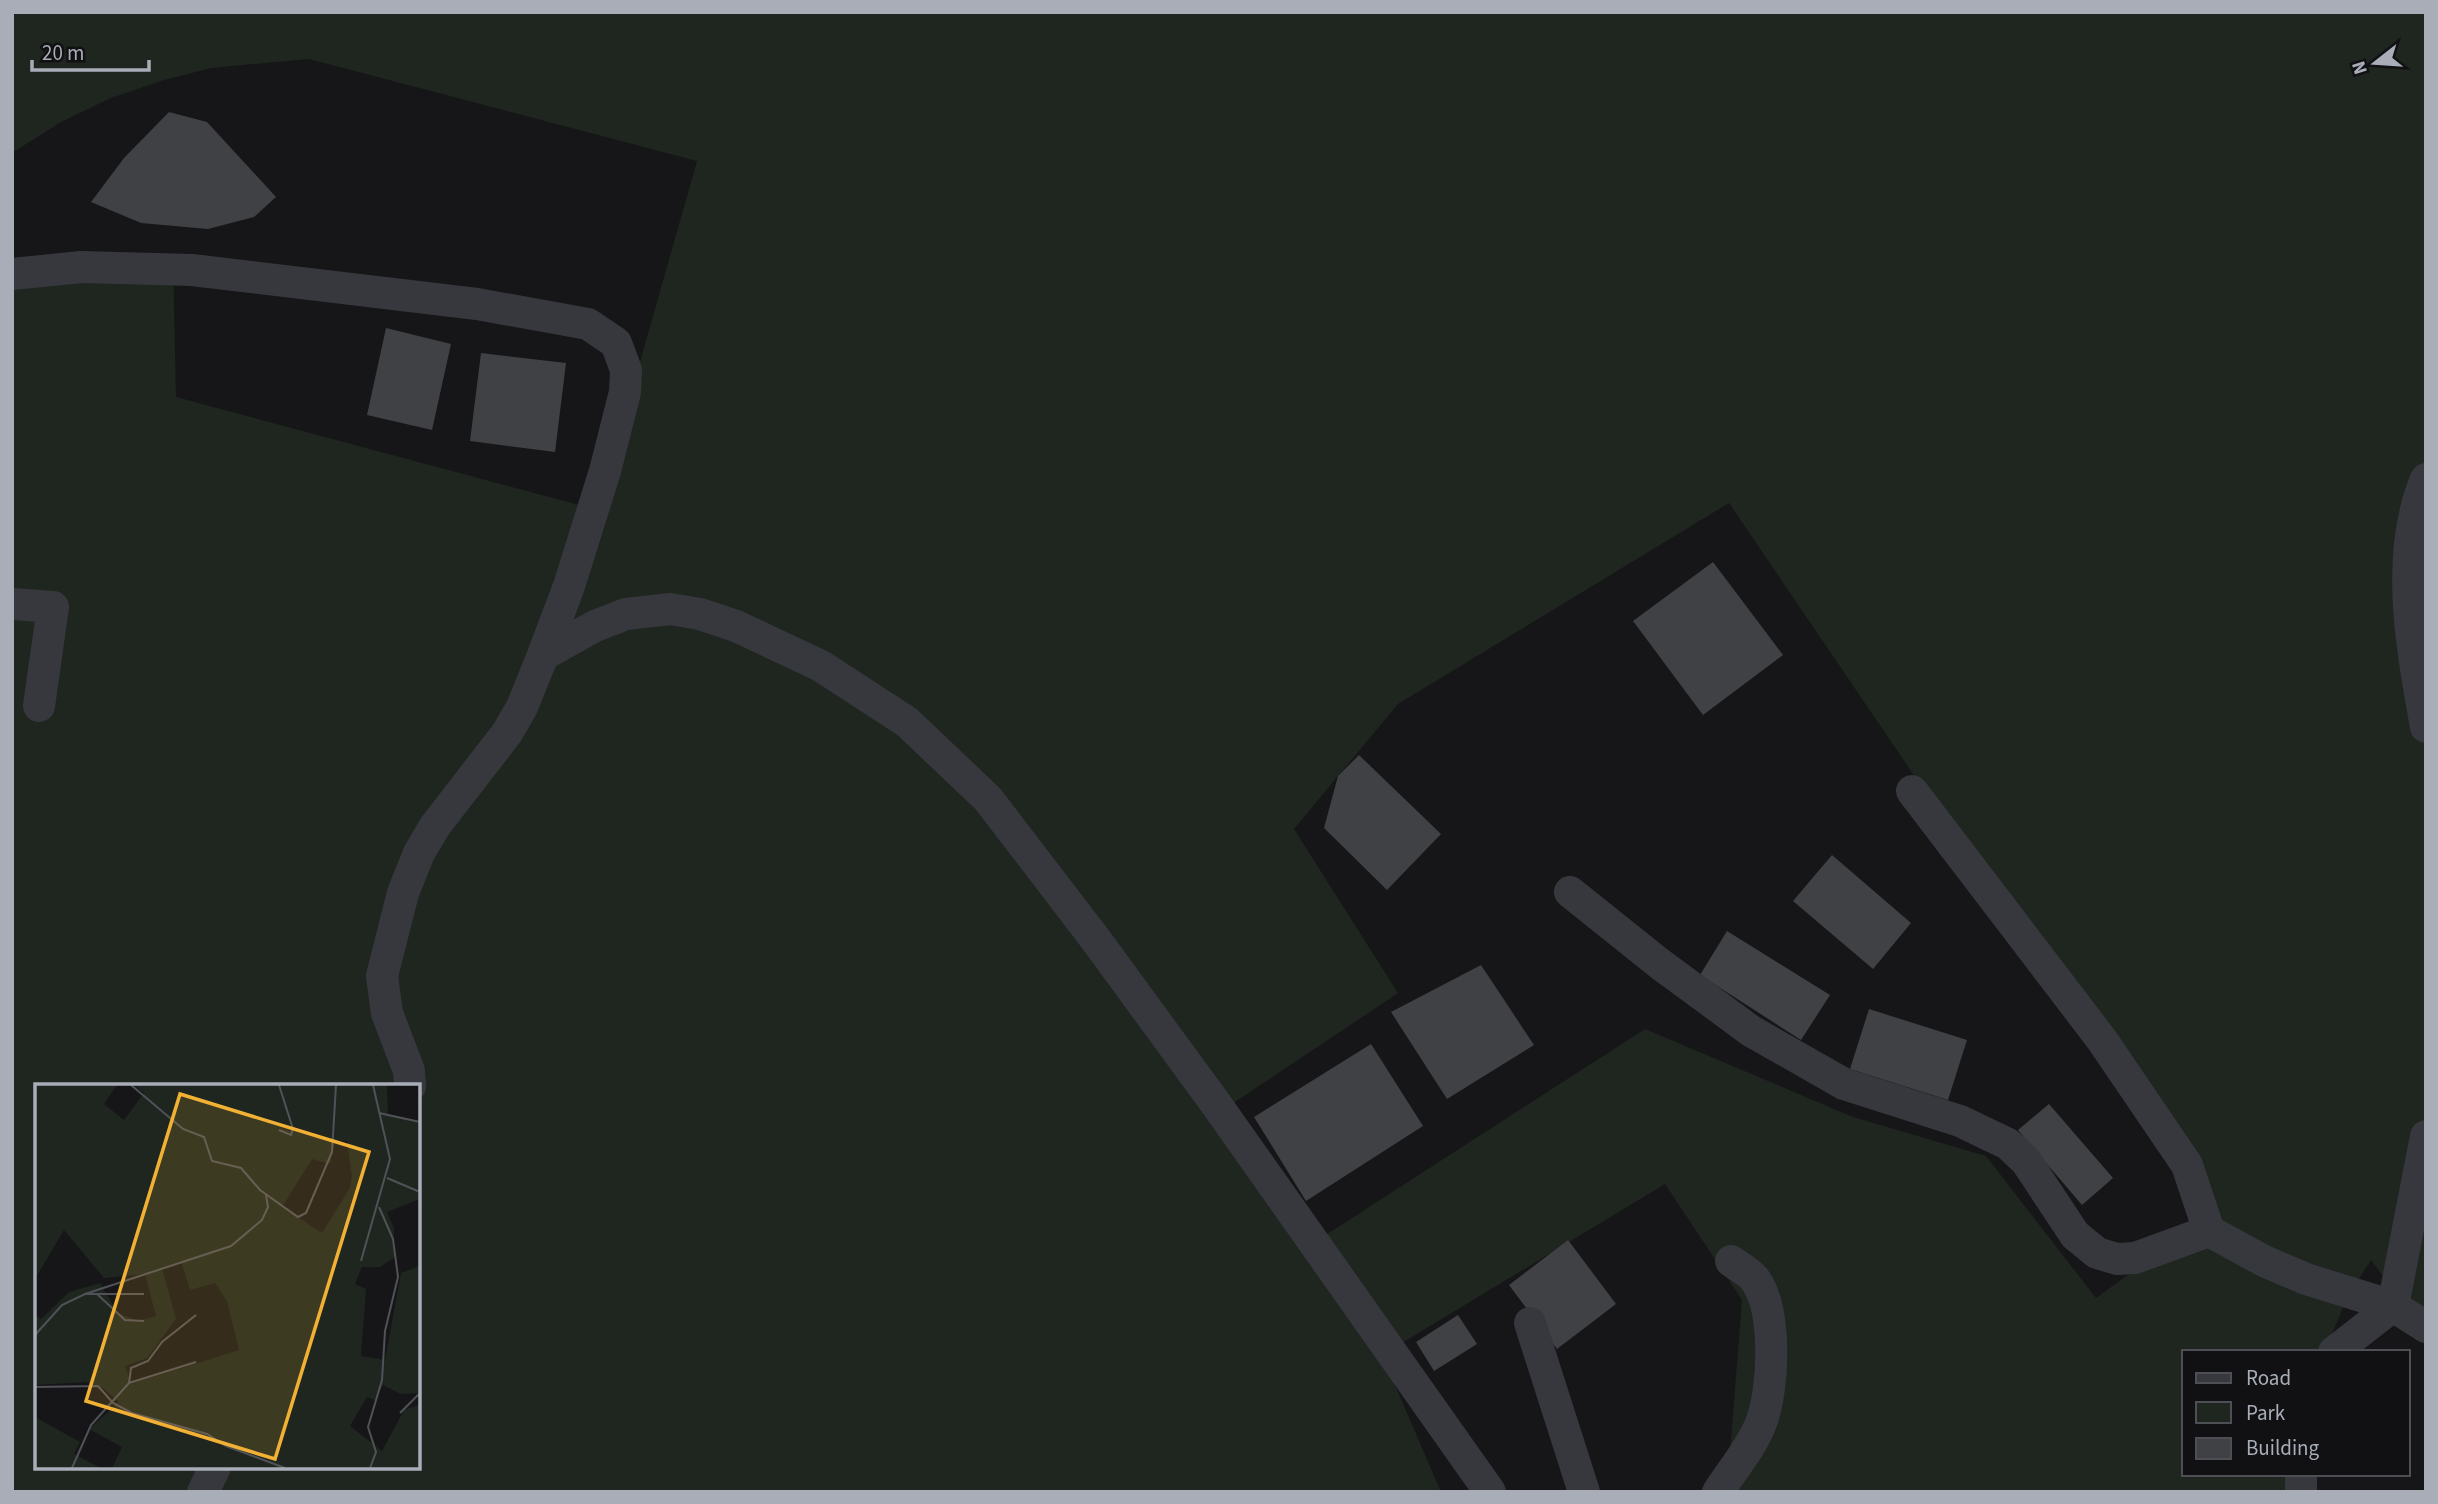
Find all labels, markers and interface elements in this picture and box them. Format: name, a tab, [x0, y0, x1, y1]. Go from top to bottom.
scale bar	[32, 28, 149, 72]
north arrow	[2340, 28, 2410, 98]
text: 20 m	[42, 38, 84, 68]
text: N	[2345, 58, 2375, 78]
inset map	[35, 1084, 420, 1469]
legend	[2182, 1350, 2410, 1476]
text: Road	[2246, 1363, 2291, 1393]
text: Park	[2246, 1398, 2286, 1428]
text: Building	[2246, 1433, 2320, 1463]

